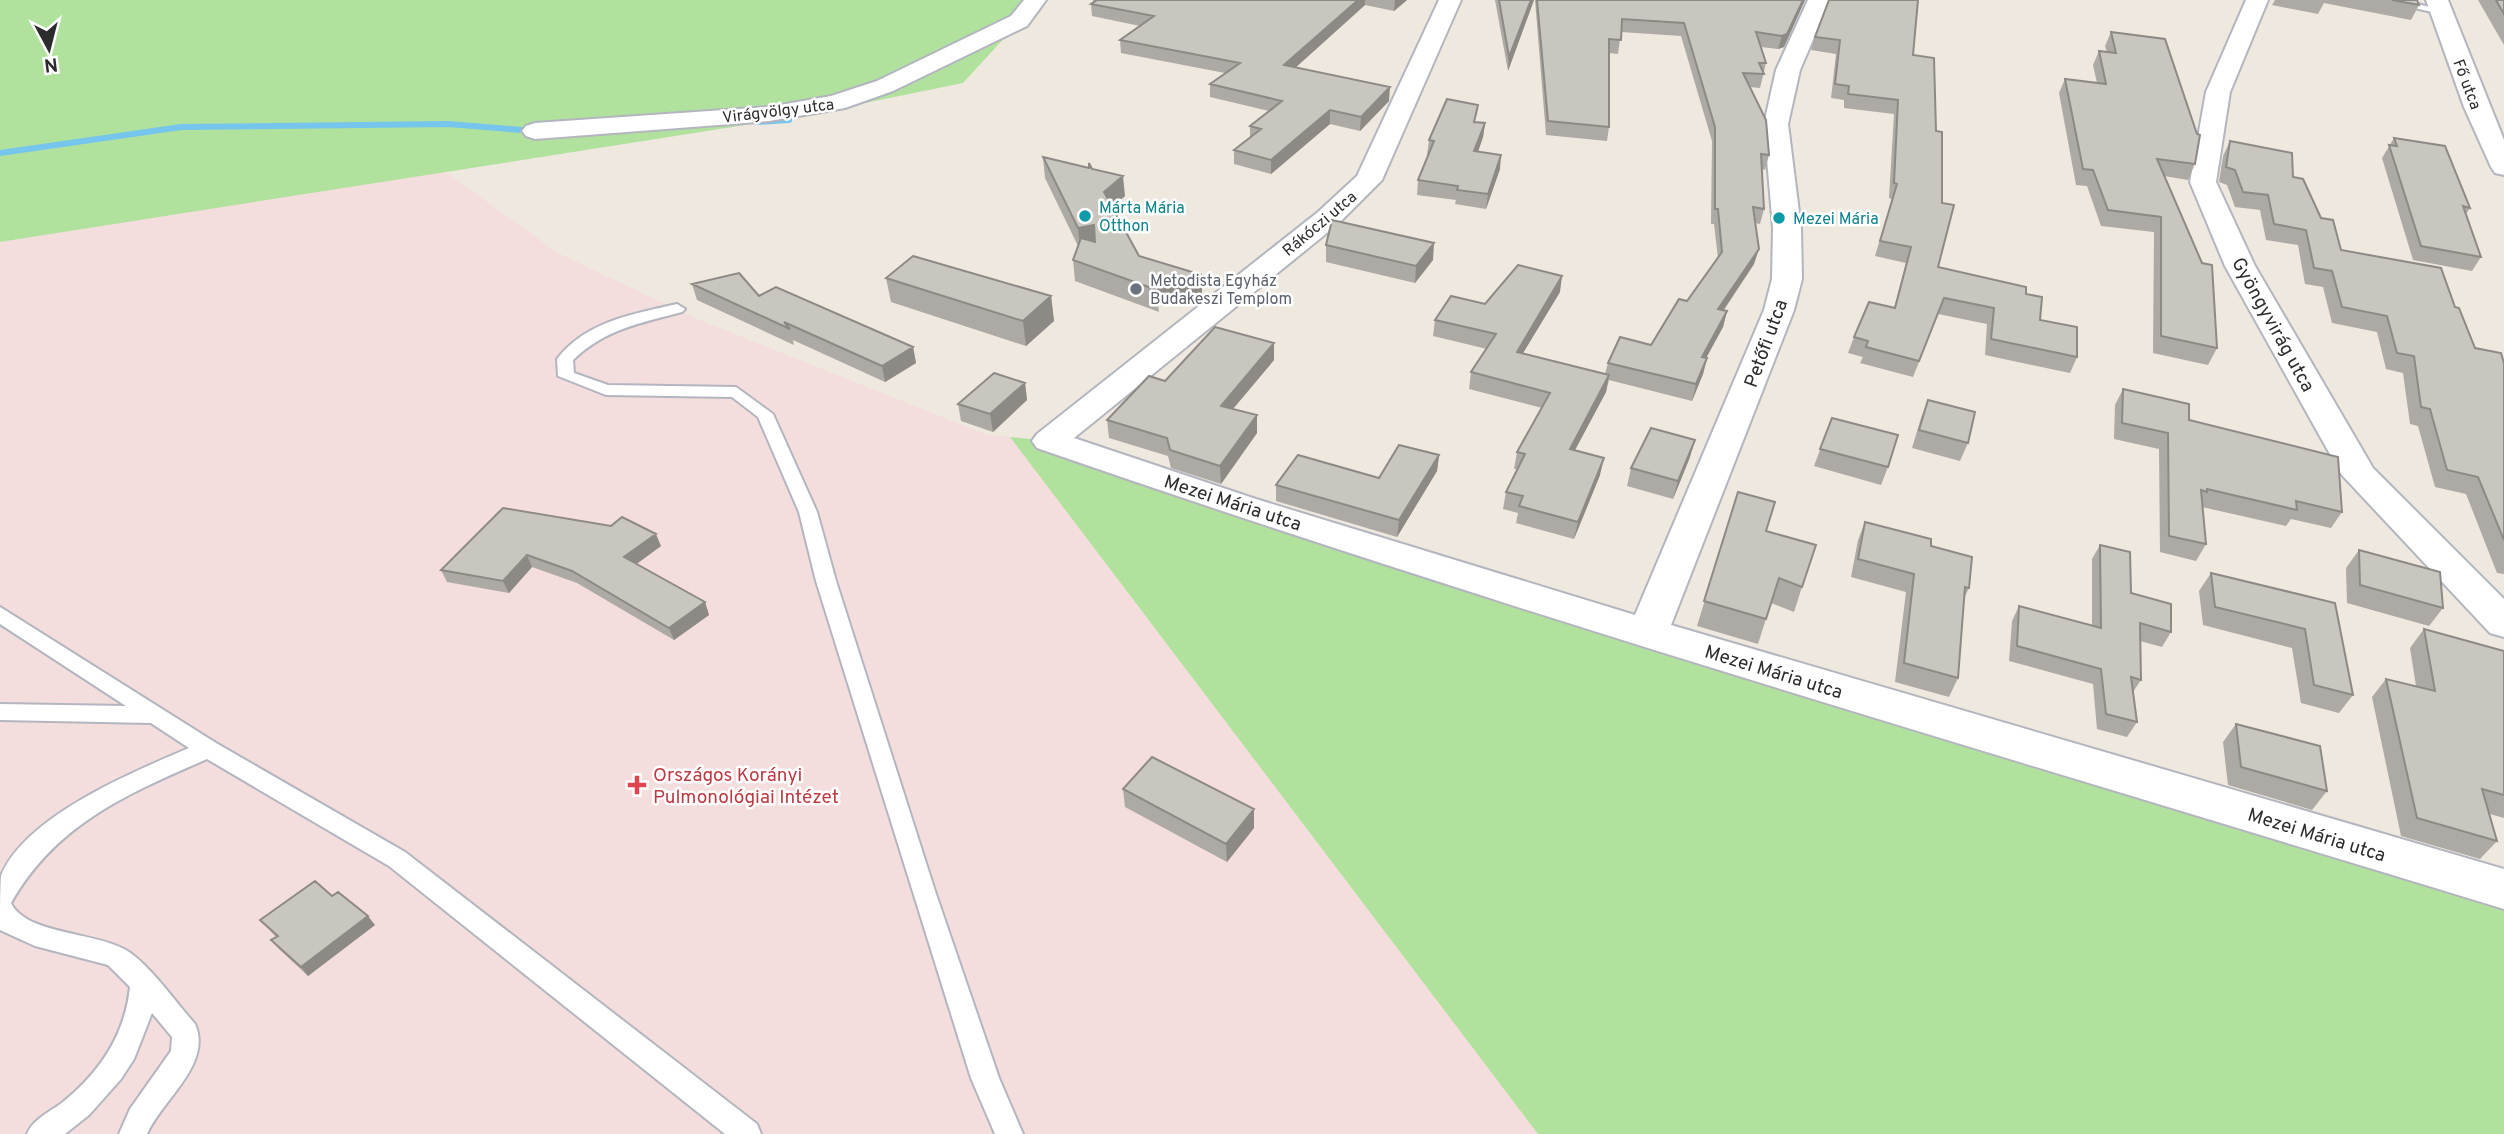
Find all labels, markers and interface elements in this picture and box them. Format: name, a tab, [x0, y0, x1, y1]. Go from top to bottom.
north arrow	[14, 14, 84, 84]
text: N	[43, 51, 59, 77]
street label: Fő utca	[2447, 57, 2485, 113]
street label: Virágvölgy utca	[721, 95, 835, 129]
street label: Rákóczi utca	[1279, 188, 1362, 261]
place label: Márta Mária Otthon	[1099, 199, 1185, 237]
marker: Márta Mária Otthon	[1077, 208, 1093, 224]
marker: Mezei Mária	[1771, 210, 1787, 226]
place label: Mezei Mária	[1793, 210, 1879, 230]
street label: Gyöngyvirág utca	[2225, 253, 2319, 397]
place label: Metodista Egyház Budakeszi Templom	[1150, 272, 1292, 310]
marker: Metodista Egyház Budakeszi Templom	[1128, 281, 1144, 297]
street label: Petőfi utca	[1740, 296, 1794, 391]
street label: Mezei Mária utca	[1161, 470, 1304, 537]
street label: Mezei Mária utca	[1701, 641, 1845, 705]
place label: Országos Korányi Pulmonológiai Intézet	[653, 764, 839, 810]
marker: Országos Korányi Pulmonológiai Intézet	[627, 775, 647, 795]
street label: Mezei Mária utca	[2244, 804, 2388, 868]

